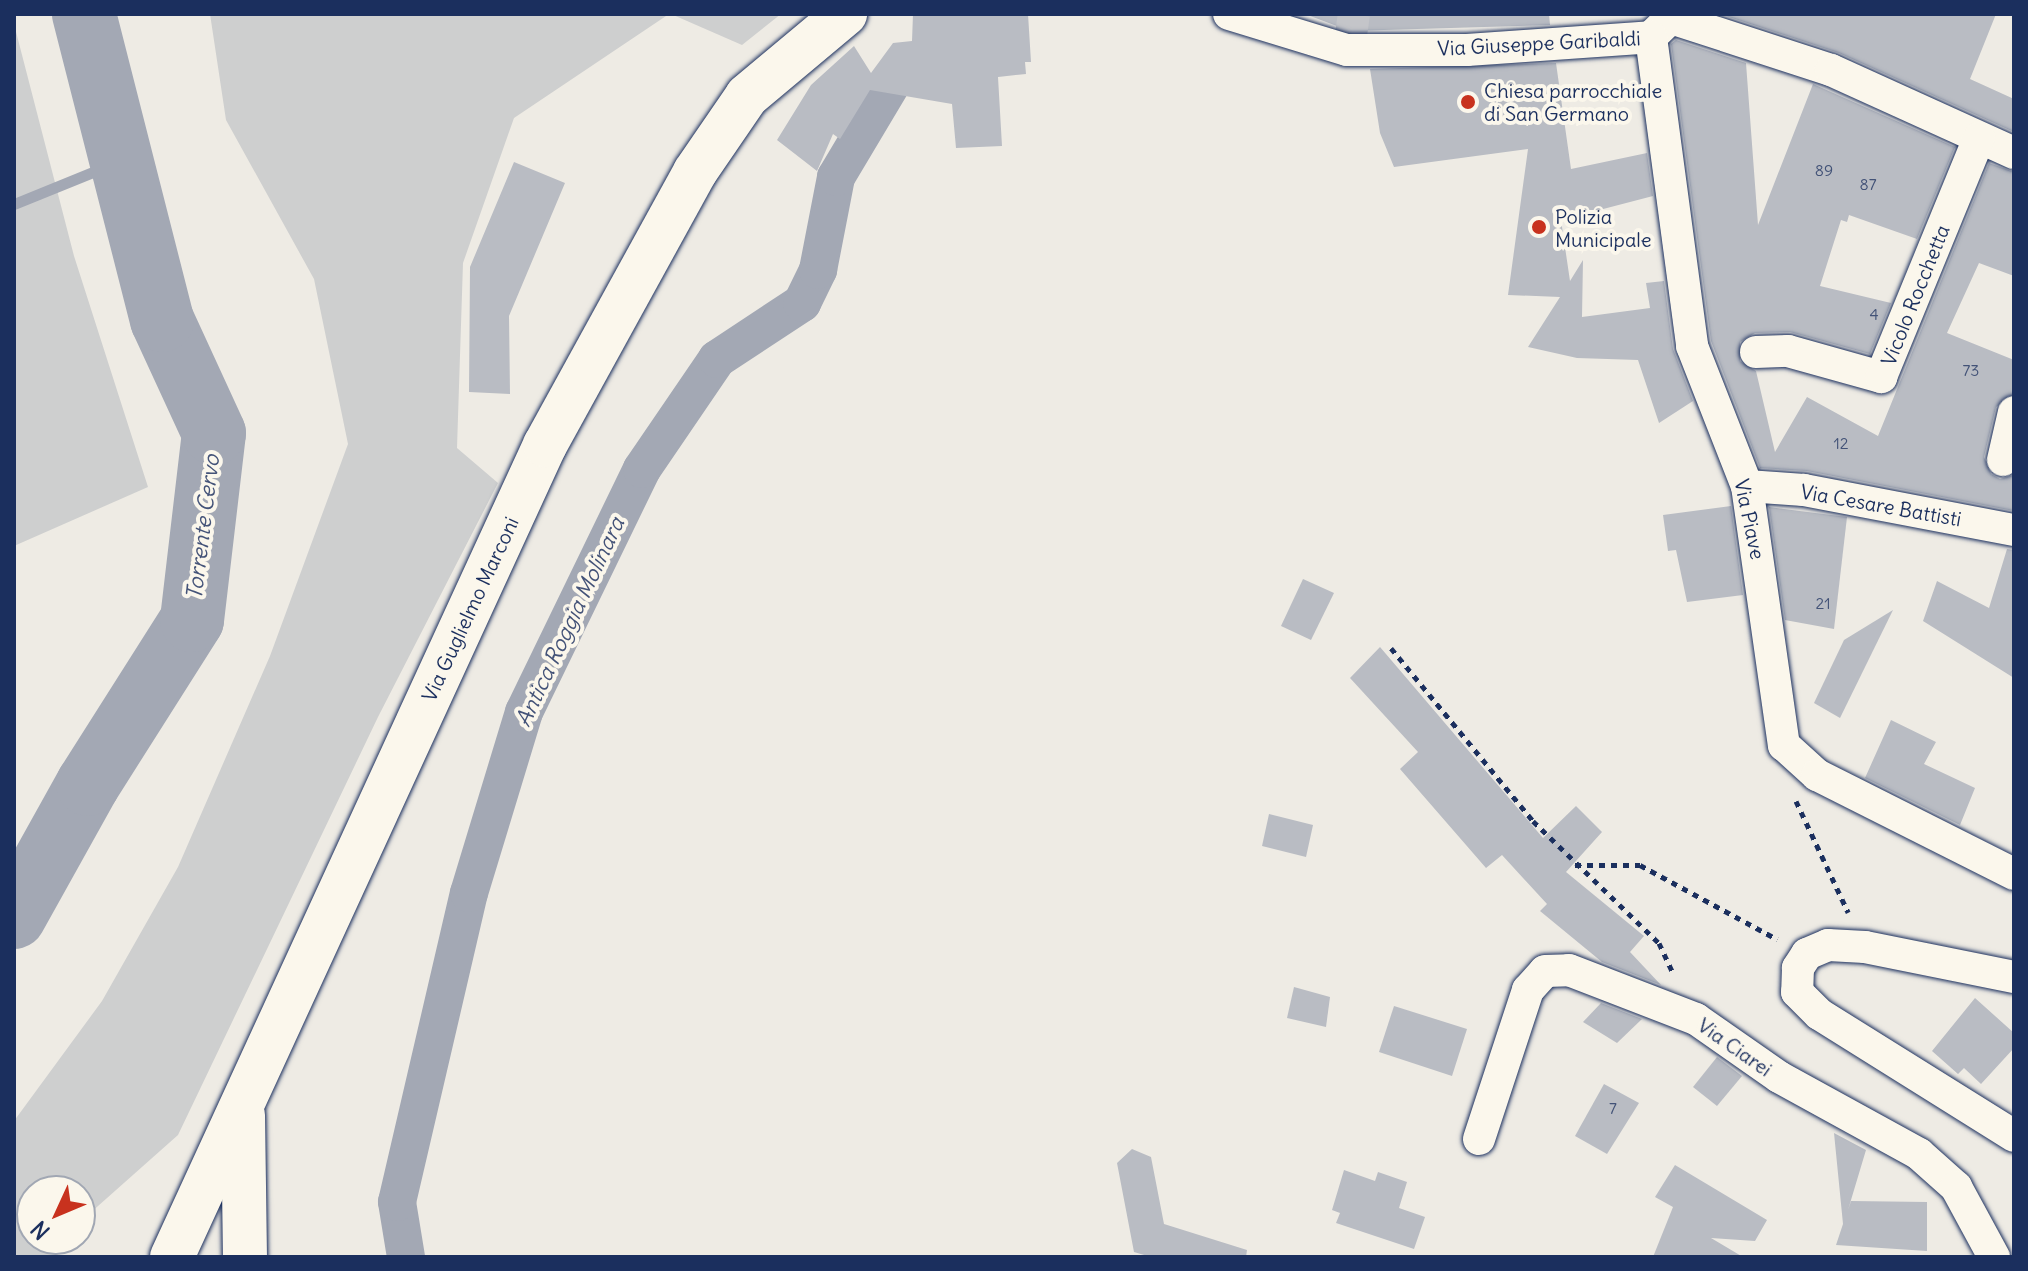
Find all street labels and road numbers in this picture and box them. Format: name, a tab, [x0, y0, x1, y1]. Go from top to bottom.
street label: Via Giuseppe Garibaldi	[1437, 26, 1641, 60]
street label: Vicolo Rocchetta	[1876, 221, 1954, 369]
street label: Via Piave	[1730, 477, 1770, 561]
street label: Via Cesare Battisti	[1799, 479, 1963, 531]
street label: Via Guglielmo Marconi	[417, 513, 523, 705]
street label: Via Ciarei	[1693, 1013, 1777, 1081]

